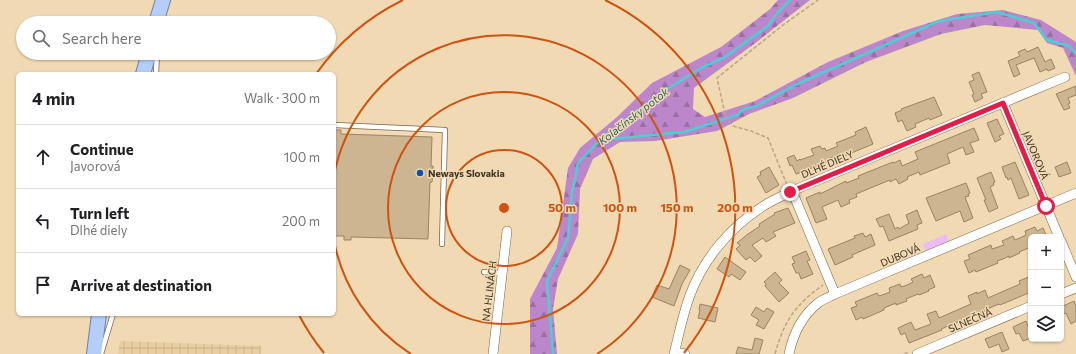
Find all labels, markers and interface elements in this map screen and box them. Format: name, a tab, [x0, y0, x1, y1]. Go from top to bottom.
search box	[16, 16, 336, 60]
icon: search	[30, 27, 52, 49]
text: Search here	[62, 29, 141, 47]
water label: Kolačínsky potok	[595, 84, 671, 147]
text: 4 min	[32, 88, 75, 109]
text: Walk · 300 m	[244, 90, 320, 106]
street label: JAVOROVÁ	[1020, 129, 1052, 181]
text: Continue	[70, 140, 134, 158]
icon: ahead	[32, 146, 54, 168]
street label: DLHÉ DIELY	[799, 147, 855, 180]
text: 100 m	[284, 149, 320, 165]
text: Javorová	[70, 158, 120, 174]
place label: Neways Slovakia	[428, 167, 505, 179]
marker: Neways Slovakia	[415, 168, 425, 178]
route end	[781, 183, 799, 201]
route start	[1037, 197, 1055, 215]
text: 50 m	[548, 200, 576, 214]
text: 100 m	[603, 200, 637, 214]
text: 150 m	[660, 200, 694, 214]
text: 200 m	[717, 200, 753, 214]
centre of rings	[497, 201, 511, 215]
text: Turn left	[70, 204, 129, 222]
icon: left	[32, 210, 54, 232]
text: 200 m	[282, 213, 320, 229]
text: Dlhé diely	[70, 222, 127, 238]
map controls	[1028, 234, 1064, 342]
button: +	[1028, 234, 1064, 270]
street label: DUBOVÁ	[878, 241, 922, 269]
street label: NA HLINÁCH	[479, 260, 499, 322]
button: −	[1028, 270, 1064, 306]
icon: arrive	[32, 274, 54, 296]
text: Arrive at destination	[70, 276, 212, 294]
street label: SLNEČNÁ	[946, 305, 994, 335]
button: layers	[1028, 306, 1064, 342]

